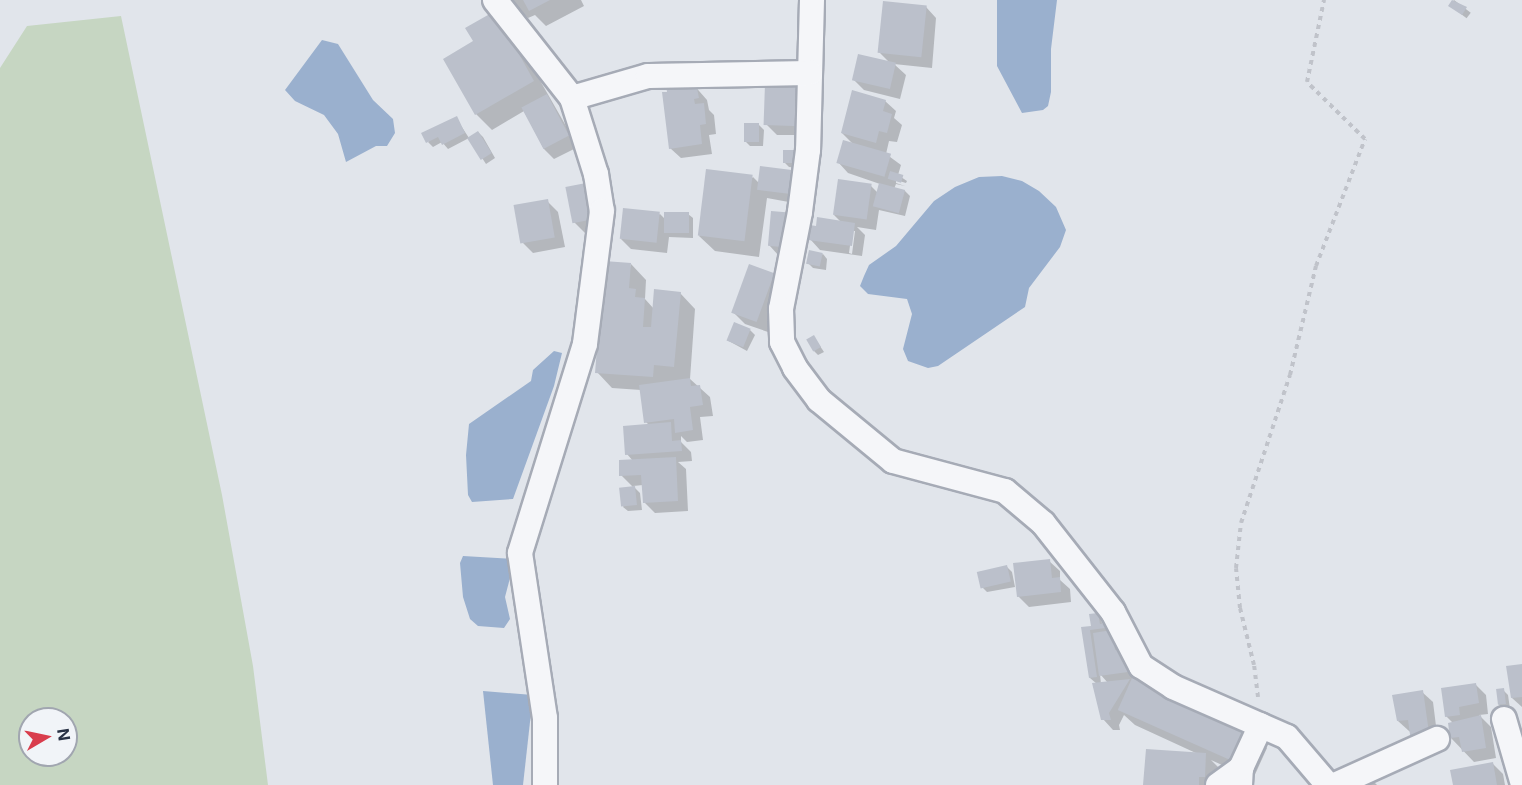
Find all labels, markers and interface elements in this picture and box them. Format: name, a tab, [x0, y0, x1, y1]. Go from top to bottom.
north arrow	[18, 707, 78, 767]
text: N	[53, 727, 75, 742]

